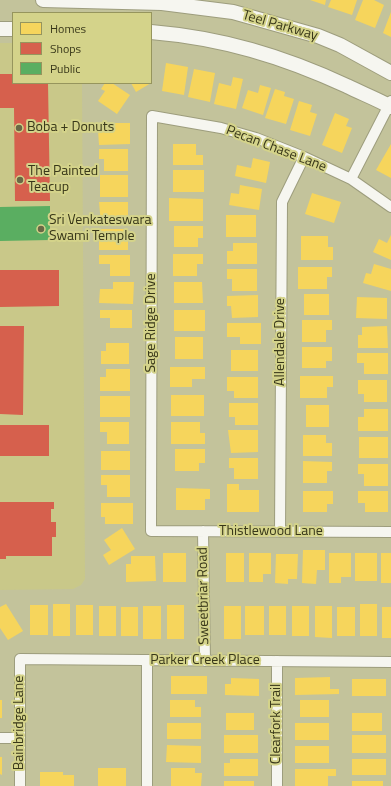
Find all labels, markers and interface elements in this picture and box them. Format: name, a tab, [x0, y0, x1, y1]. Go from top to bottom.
street label: Teel Parkway	[240, 7, 320, 45]
legend	[12, 12, 152, 84]
text: Homes	[50, 19, 86, 38]
text: Shops	[50, 39, 81, 58]
text: Public	[50, 59, 80, 78]
place label: Boba + Donuts	[27, 120, 114, 136]
street label: Pecan Chase Lane	[223, 122, 329, 176]
marker: Boba + Donuts	[14, 123, 24, 133]
place label: The Painted Teacup	[28, 164, 98, 196]
marker: The Painted Teacup	[15, 175, 25, 185]
place label: Sri Venkateswara Swami Temple	[49, 213, 151, 246]
marker: Sri Venkateswara Swami Temple	[36, 224, 46, 234]
street label: Sage Ridge Drive	[144, 273, 160, 373]
street label: Allendale Drive	[273, 298, 289, 386]
street label: Thistlewood Lane	[219, 524, 323, 540]
street label: Sweetbriar Road	[195, 547, 213, 645]
street label: Parker Creek Place	[150, 653, 260, 669]
street label: Bainbridge Lane	[12, 676, 28, 770]
street label: Clearfork Trail	[269, 684, 285, 764]

